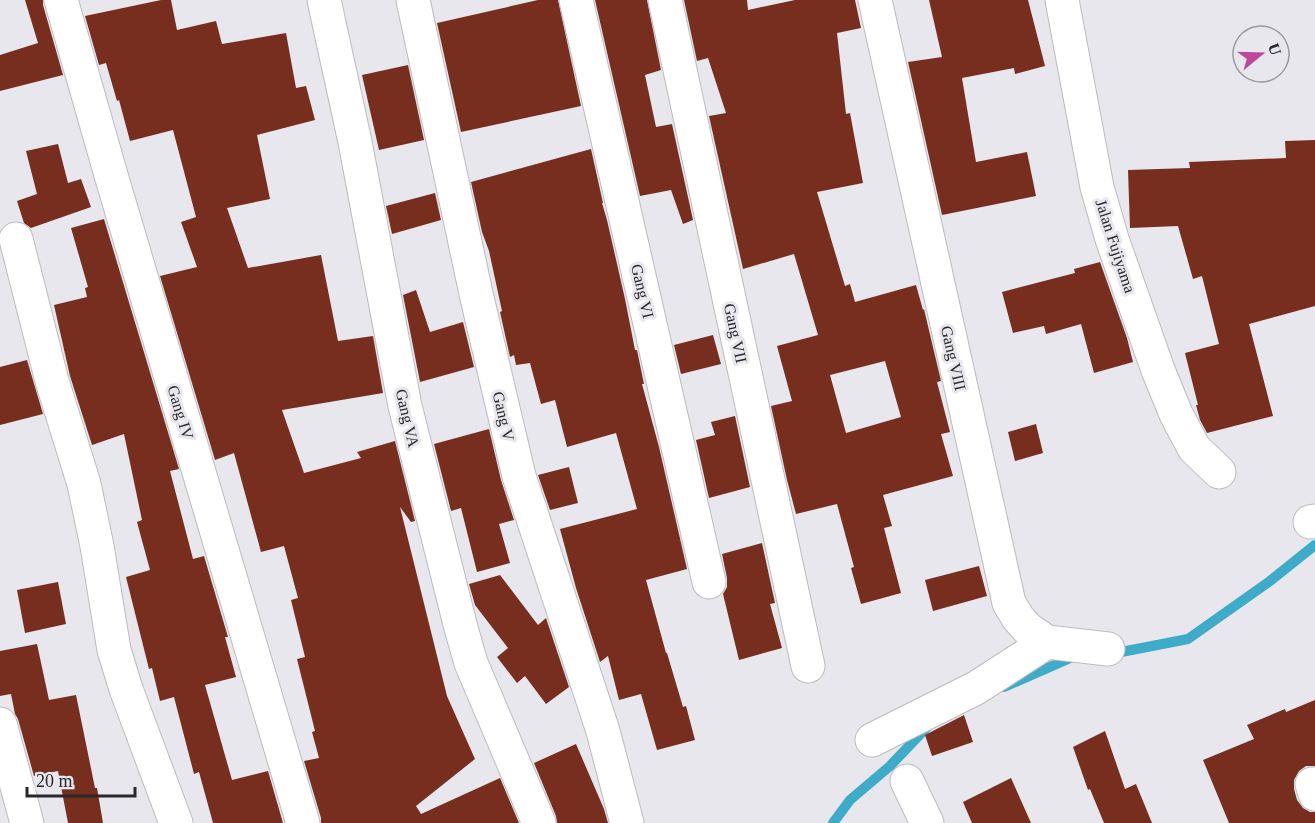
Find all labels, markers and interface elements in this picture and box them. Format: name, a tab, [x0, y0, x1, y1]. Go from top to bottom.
north arrow	[1231, 24, 1291, 84]
text: U	[1265, 41, 1285, 58]
street label: Jalan Fujiyama	[1091, 197, 1139, 295]
street label: Gang VI	[627, 262, 657, 320]
street label: Gang VII	[720, 302, 750, 365]
street label: Gang VIII	[937, 324, 969, 392]
street label: Gang IV	[163, 383, 197, 442]
street label: Gang VA	[392, 387, 423, 450]
street label: Gang V	[489, 390, 518, 443]
scale bar	[27, 760, 135, 798]
text: 20 m	[36, 771, 73, 791]

